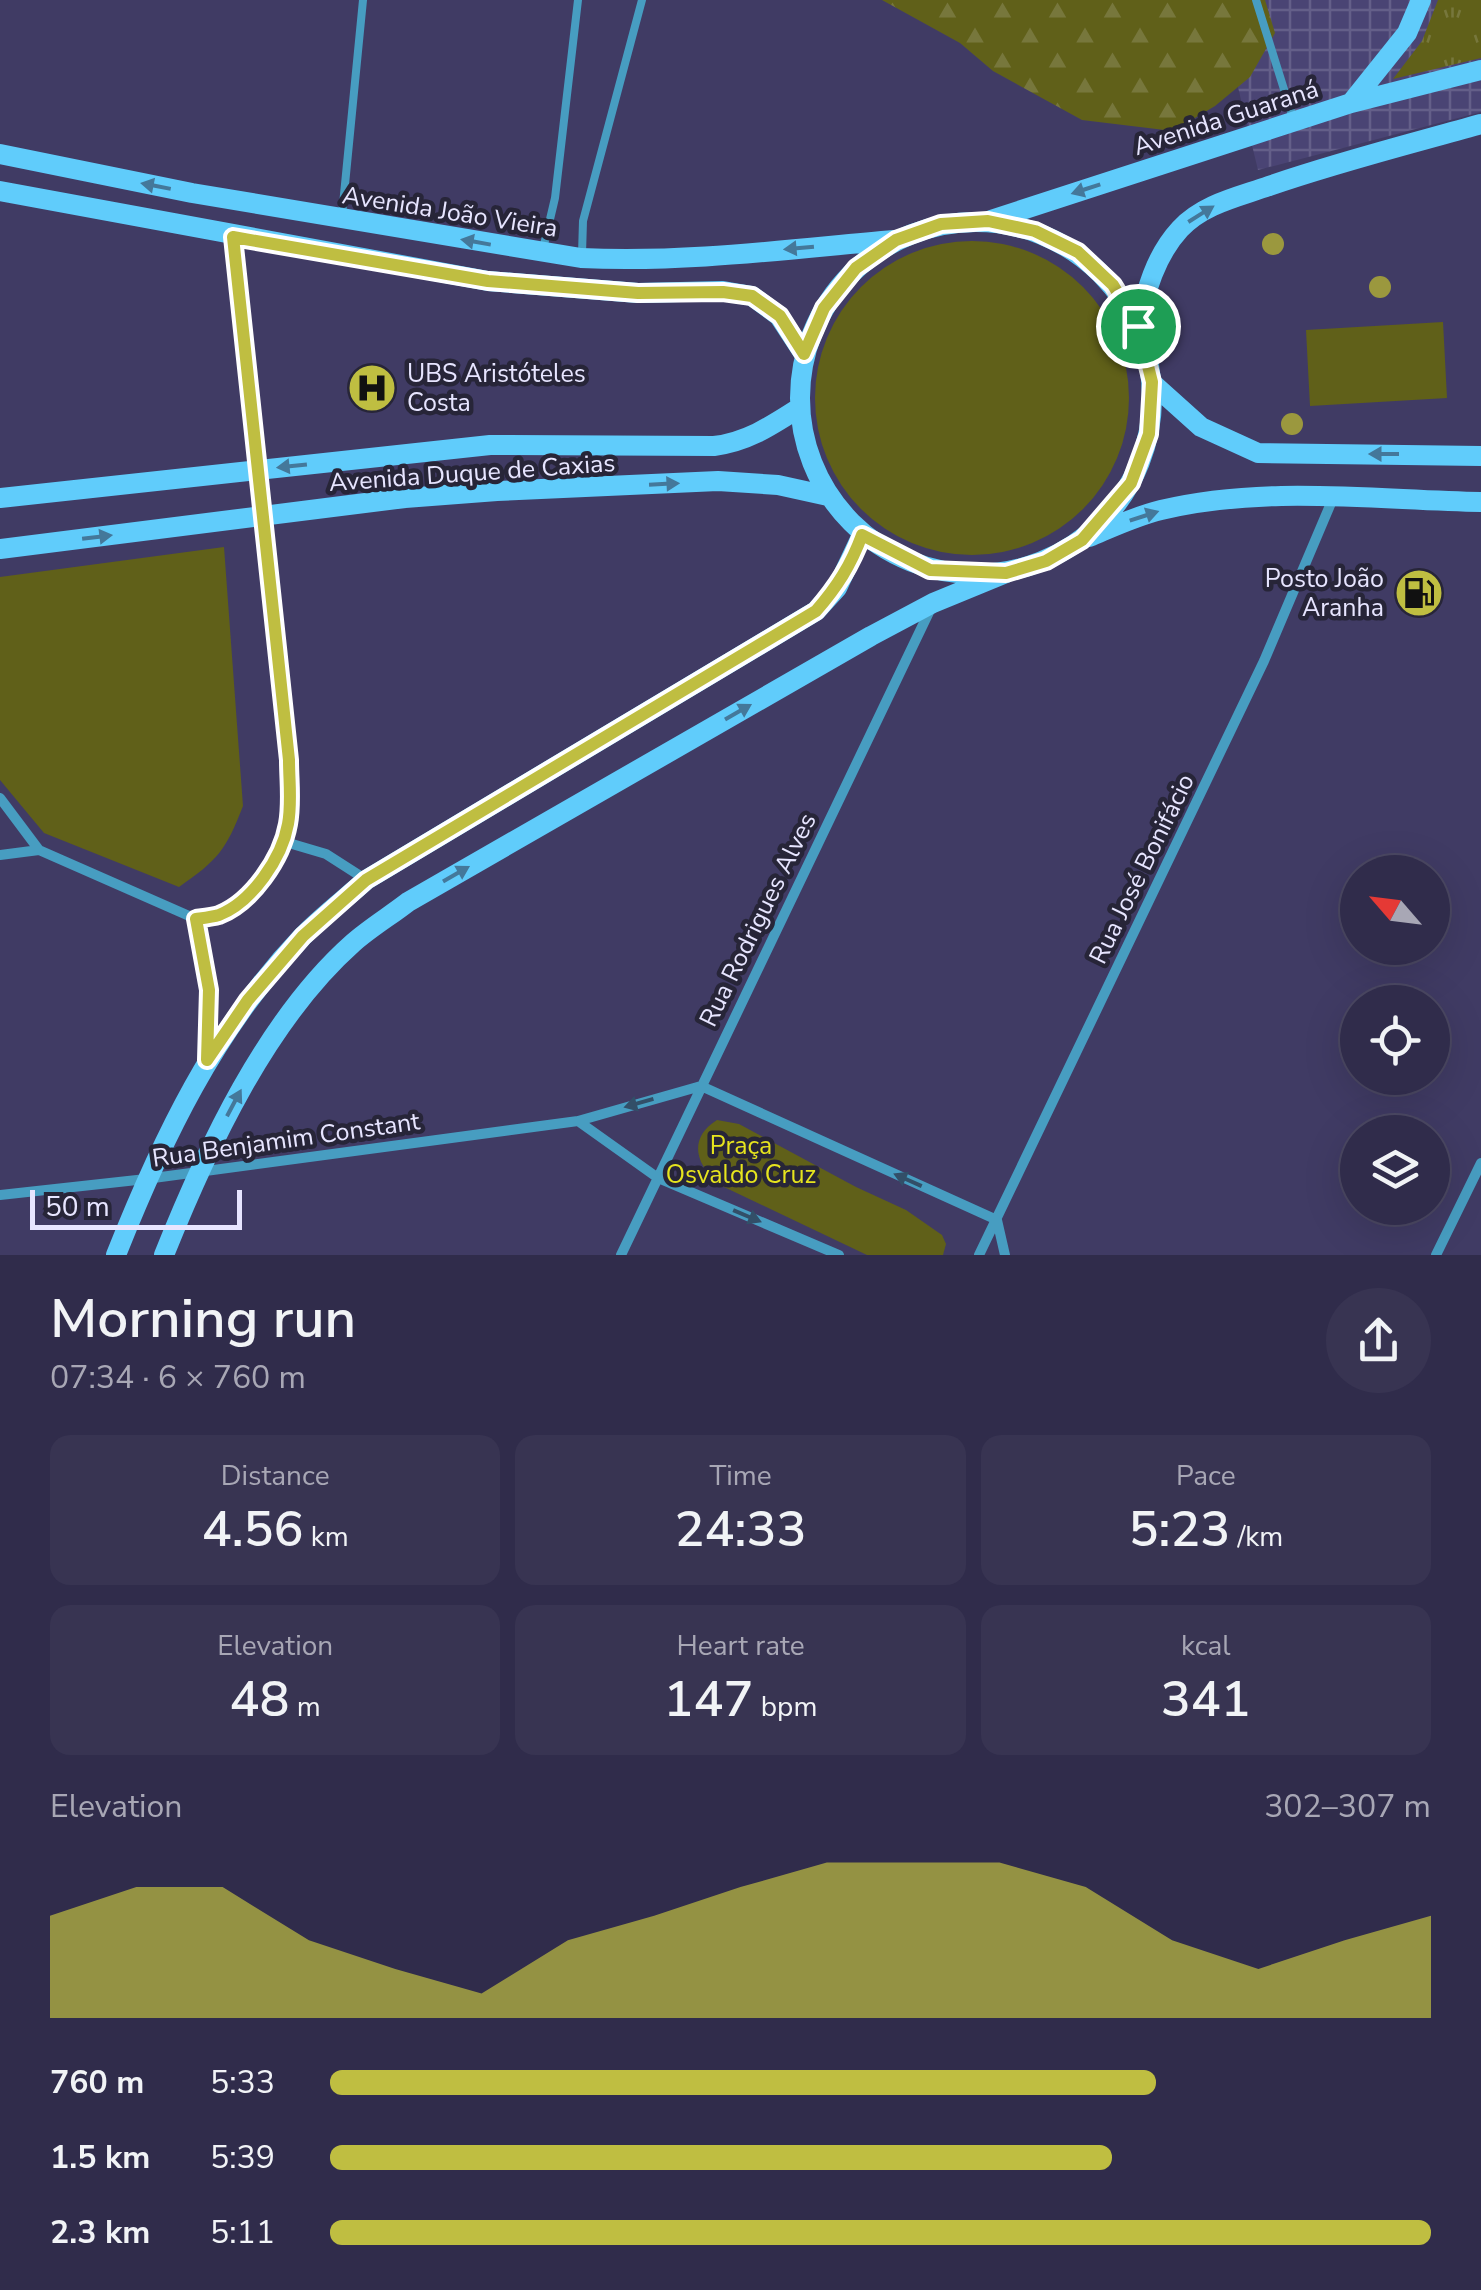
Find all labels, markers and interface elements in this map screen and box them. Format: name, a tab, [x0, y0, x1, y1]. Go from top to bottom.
street label: Avenida Guaraná	[1129, 72, 1323, 164]
one-way arrow	[140, 178, 171, 194]
street label: Avenida João Vieira	[340, 178, 560, 246]
one-way arrow	[1071, 183, 1101, 198]
one-way arrow	[1187, 206, 1215, 224]
one-way arrow	[460, 234, 491, 249]
one-way arrow	[783, 241, 815, 257]
pin	[1096, 284, 1181, 369]
icon: arrive	[1111, 299, 1166, 354]
place label: UBS Aristóteles Costa	[407, 357, 586, 420]
hospital icon: UBS Aristóteles Costa	[346, 362, 398, 414]
street label: Avenida Duque de Caxias	[328, 446, 616, 500]
one-way arrow	[1367, 446, 1399, 462]
one-way arrow	[276, 459, 308, 475]
one-way arrow	[648, 476, 680, 492]
one-way arrow	[1130, 507, 1160, 522]
one-way arrow	[81, 529, 113, 545]
place label: Posto João Aranha	[1265, 562, 1384, 625]
fuel station icon: Posto João Aranha	[1393, 567, 1445, 619]
one-way arrow	[724, 704, 752, 721]
street label: Rua José Bonifácio	[1081, 768, 1203, 970]
street label: Rua Rodrigues Alves	[691, 807, 825, 1033]
north arrow	[1340, 855, 1450, 965]
map controls	[1340, 855, 1450, 1225]
one-way arrow	[442, 866, 471, 883]
button: locate	[1340, 985, 1450, 1095]
one-way arrow	[225, 1089, 242, 1118]
one-way arrow	[623, 1096, 654, 1112]
street label: Rua Benjamim Constant	[150, 1104, 422, 1176]
button: layers	[1340, 1115, 1450, 1225]
park label: Praça Osvaldo Cruz	[666, 1129, 816, 1192]
one-way arrow	[893, 1172, 923, 1188]
scale bar	[30, 1185, 242, 1230]
text: 50 m	[45, 1188, 110, 1226]
one-way arrow	[733, 1208, 762, 1224]
text: Morning run	[50, 1281, 356, 1356]
button: share	[1326, 1288, 1431, 1393]
text: 07:34 · 6 × 760 m	[50, 1356, 306, 1399]
text: Distance	[221, 1457, 330, 1495]
text: Time	[709, 1457, 772, 1495]
text: Pace	[1176, 1457, 1236, 1495]
text: 4.56	[202, 1495, 304, 1564]
text: 24:33	[675, 1495, 806, 1564]
text: 5:23	[1128, 1495, 1230, 1564]
text: km	[304, 1518, 349, 1556]
text: /km	[1230, 1518, 1283, 1556]
text: Elevation	[217, 1627, 333, 1665]
text: Heart rate	[676, 1627, 805, 1665]
text: kcal	[1181, 1627, 1231, 1665]
text: 48	[230, 1665, 290, 1734]
text: 147	[664, 1665, 754, 1734]
text: 341	[1161, 1665, 1251, 1734]
text: m	[290, 1688, 321, 1726]
text: bpm	[754, 1688, 817, 1726]
text: Elevation	[50, 1785, 183, 1828]
text: 302–307 m	[1264, 1785, 1431, 1828]
text: 760 m	[50, 2061, 144, 2104]
text: 5:33	[210, 2061, 275, 2104]
text: 1.5 km	[50, 2136, 150, 2179]
text: 5:39	[210, 2136, 275, 2179]
text: 2.3 km	[50, 2211, 150, 2254]
text: 5:11	[210, 2211, 275, 2254]

